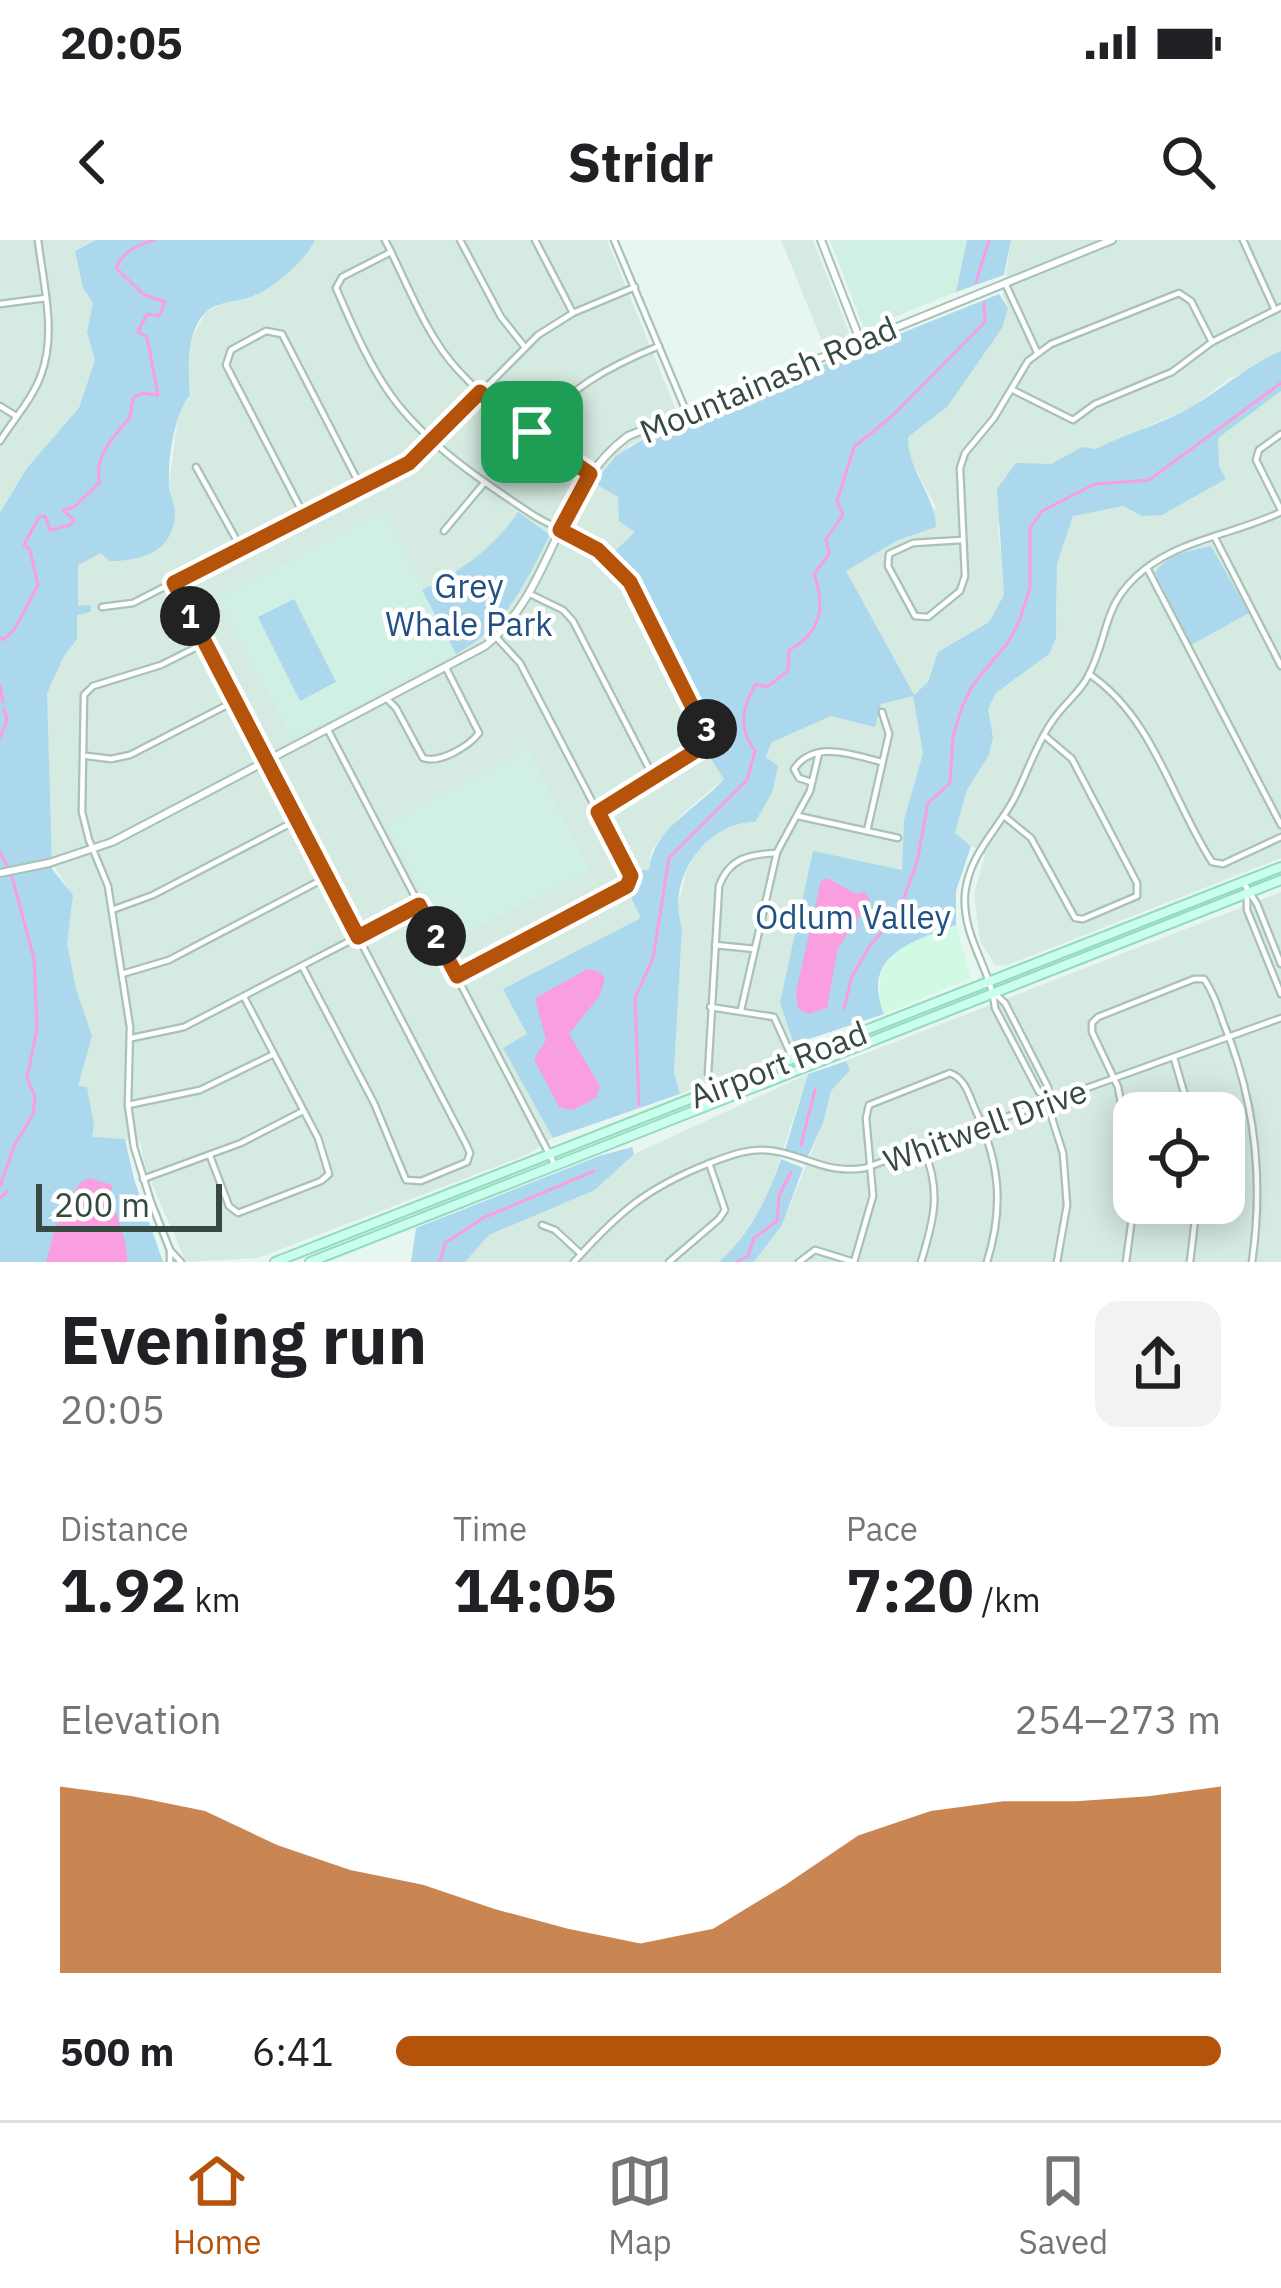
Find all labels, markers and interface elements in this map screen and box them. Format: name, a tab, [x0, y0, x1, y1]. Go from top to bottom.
text: 20:05	[60, 13, 183, 71]
text: Stridr	[567, 127, 714, 197]
icon: back	[60, 129, 126, 195]
icon: search	[1155, 129, 1221, 195]
street label: Mountainash Road	[633, 305, 903, 453]
pin	[481, 381, 583, 483]
icon: arrive	[499, 399, 565, 465]
park label: Grey Whale Park	[385, 564, 553, 645]
pin: 1	[160, 586, 220, 646]
text: 1	[180, 594, 200, 637]
pin: 3	[677, 699, 737, 759]
text: 3	[697, 707, 717, 750]
park label: Odlum Valley	[755, 895, 951, 938]
pin: 2	[406, 906, 466, 966]
text: 2	[426, 914, 446, 957]
street label: Airport Road	[683, 1010, 873, 1118]
street label: Whitwell Drive	[877, 1068, 1093, 1182]
map controls	[1113, 1092, 1245, 1224]
button: locate	[1113, 1092, 1245, 1224]
scale bar	[36, 1178, 222, 1231]
text: 200 m	[54, 1183, 150, 1226]
text: Evening run	[60, 1296, 427, 1382]
button: share	[1095, 1301, 1221, 1427]
text: 20:05	[60, 1384, 165, 1435]
text: Distance	[60, 1507, 189, 1550]
text: Time	[453, 1507, 527, 1550]
text: Pace	[846, 1507, 918, 1550]
text: 1.92	[60, 1550, 187, 1629]
text: 14:05	[453, 1550, 617, 1629]
text: 7:20	[846, 1550, 974, 1629]
text: km	[187, 1578, 241, 1621]
text: /km	[974, 1578, 1040, 1621]
text: Elevation	[60, 1694, 222, 1745]
text: 254–273 m	[1014, 1694, 1221, 1745]
text: 500 m	[60, 2026, 174, 2077]
text: 6:41	[252, 2026, 334, 2077]
tab: Home	[173, 2148, 261, 2263]
tab: Map	[607, 2148, 673, 2263]
tab: Saved	[1018, 2148, 1108, 2263]

